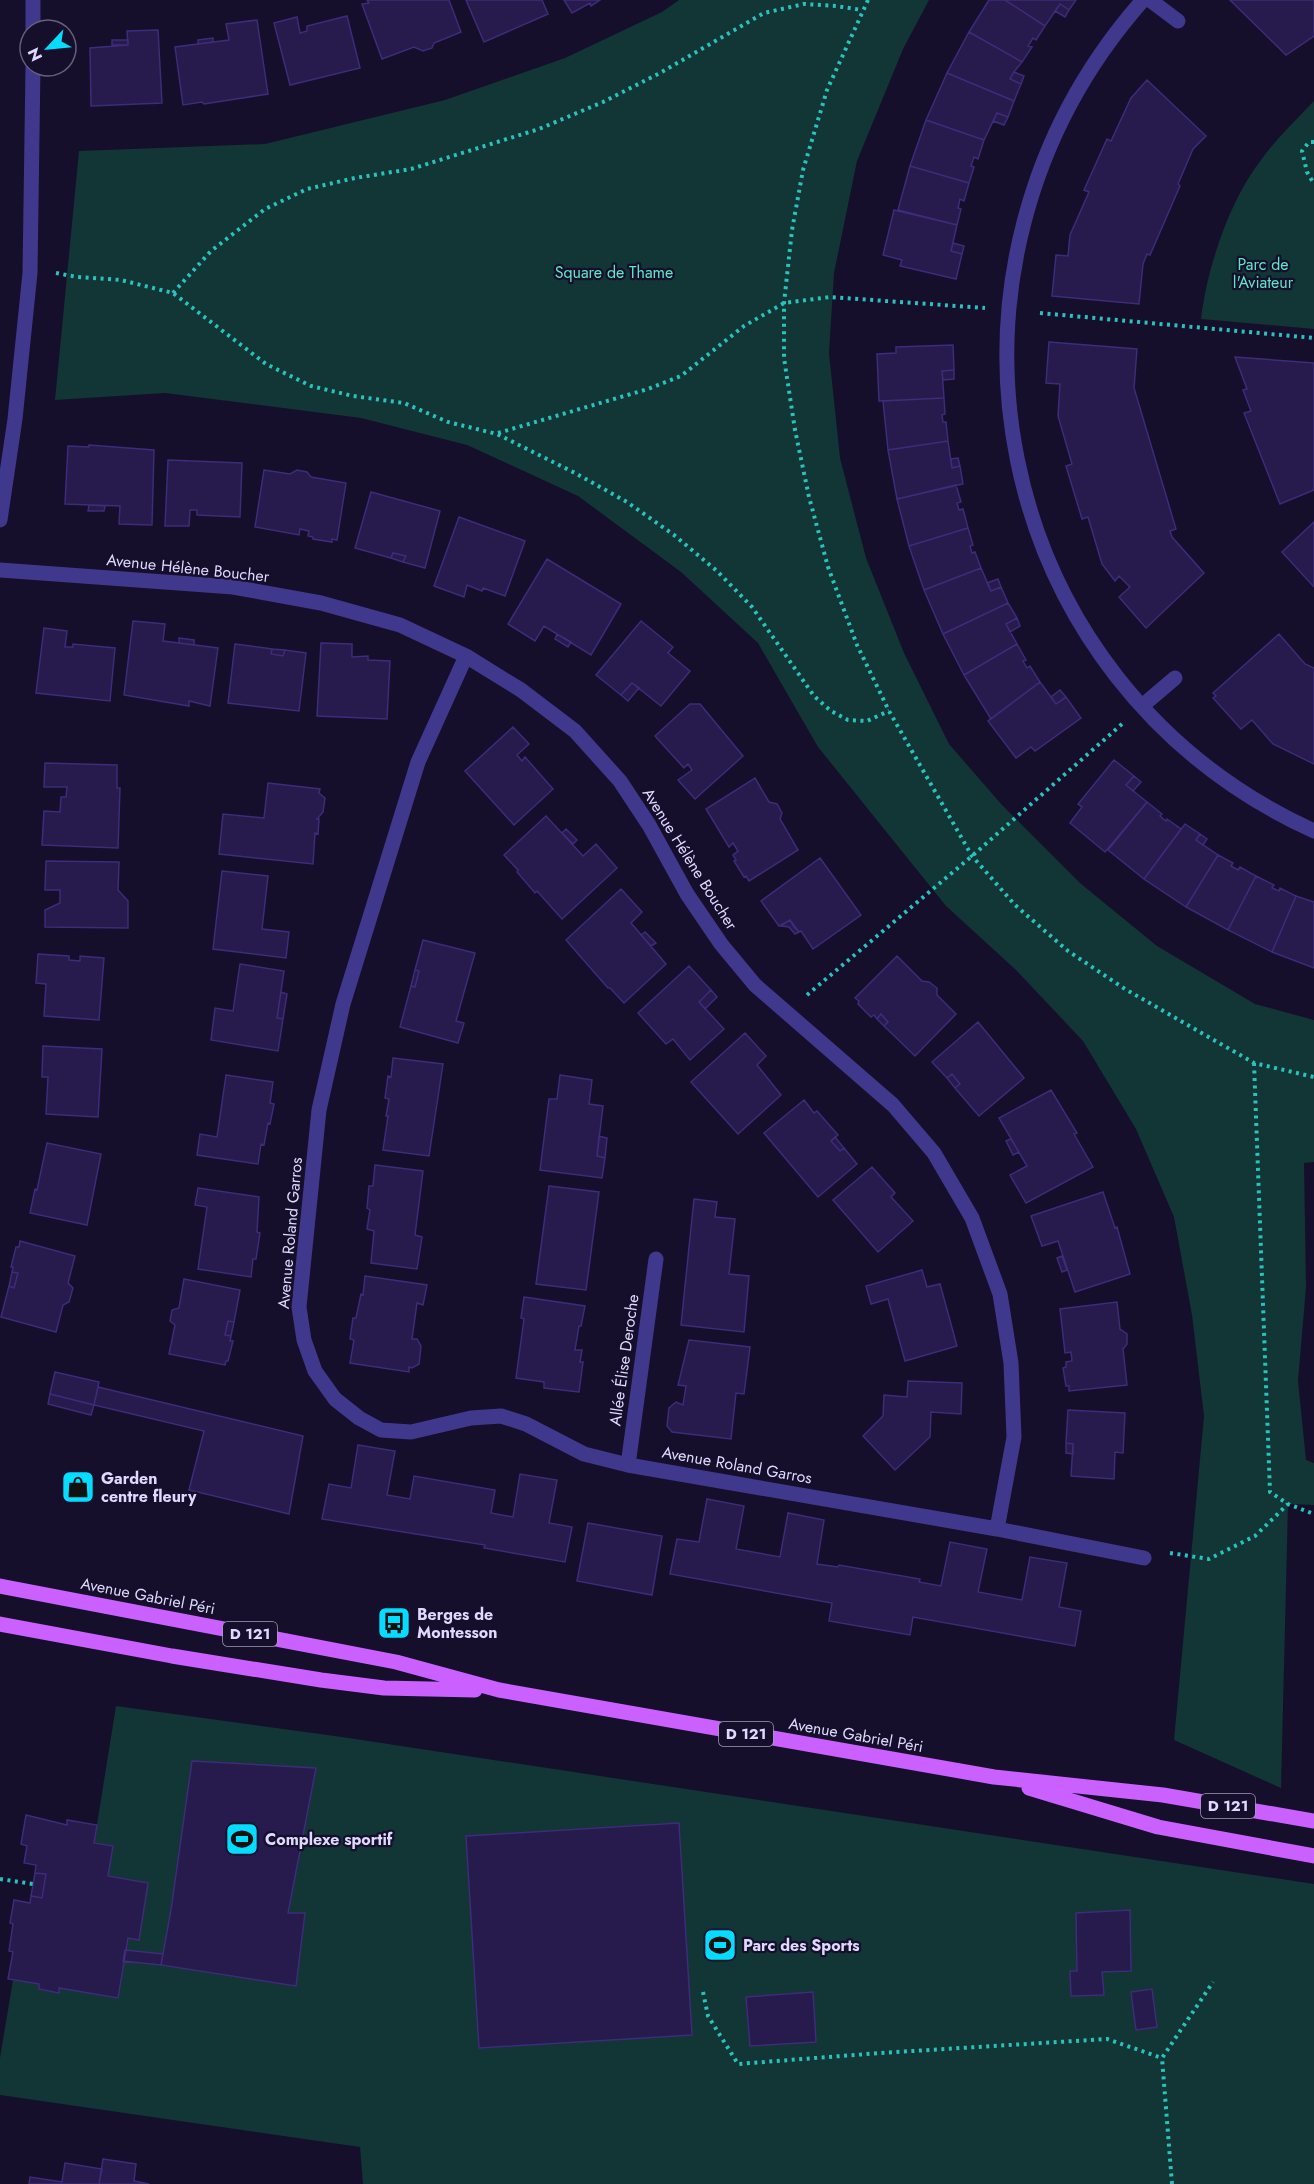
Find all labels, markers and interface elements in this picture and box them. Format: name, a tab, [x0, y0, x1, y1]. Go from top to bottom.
north arrow	[18, 18, 78, 78]
text: N	[22, 44, 48, 65]
park label: Parc de l'Aviateur	[1233, 253, 1294, 294]
park label: Square de Thame	[555, 261, 673, 284]
street label: Avenue Hélène Boucher	[105, 548, 271, 588]
street label: Avenue Hélène Boucher	[637, 784, 743, 935]
street label: Avenue Roland Garros	[272, 1156, 308, 1310]
street label: Allée Élise Deroche	[603, 1293, 645, 1427]
street label: Avenue Roland Garros	[660, 1440, 814, 1490]
place label: Garden centre fleury	[101, 1467, 197, 1508]
shop icon: Garden centre fleury	[60, 1469, 96, 1505]
street label: Avenue Gabriel Péri	[79, 1572, 217, 1620]
place label: Berges de Montesson	[417, 1603, 497, 1644]
bus stop icon: Berges de Montesson	[376, 1605, 412, 1641]
road number: D 121	[223, 1622, 277, 1646]
street label: Avenue Gabriel Péri	[787, 1712, 925, 1758]
road number: D 121	[719, 1722, 773, 1746]
road number: D 121	[1201, 1794, 1255, 1818]
sports icon: Complexe sportif	[224, 1821, 260, 1857]
place label: Complexe sportif	[265, 1828, 394, 1851]
sports icon: Parc des Sports	[702, 1927, 738, 1963]
place label: Parc des Sports	[743, 1934, 860, 1957]

